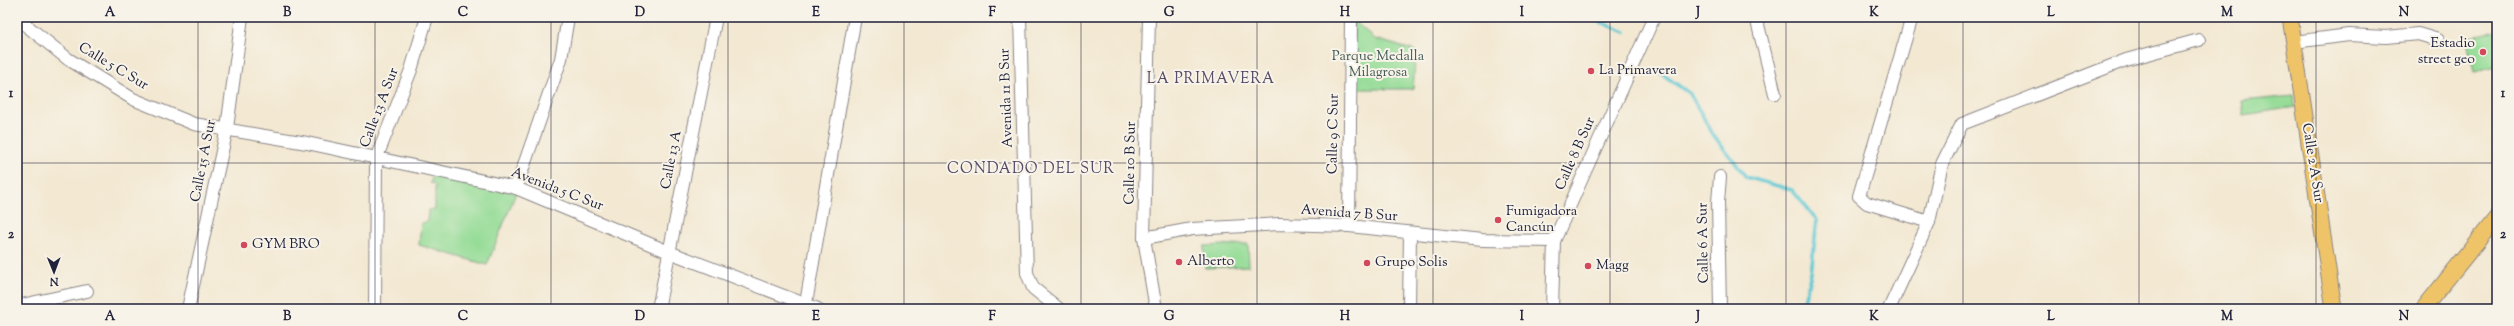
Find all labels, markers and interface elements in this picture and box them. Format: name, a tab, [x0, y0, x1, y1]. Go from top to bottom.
text: A	[105, 4, 116, 22]
text: B	[283, 4, 292, 22]
text: C	[458, 4, 468, 22]
text: D	[635, 4, 645, 22]
text: E	[812, 4, 820, 22]
text: F	[988, 4, 996, 22]
text: G	[1164, 4, 1175, 22]
text: H	[1340, 4, 1351, 22]
text: I	[1520, 4, 1525, 22]
text: J	[1695, 4, 1700, 22]
text: K	[1869, 4, 1879, 22]
text: L	[2047, 4, 2055, 22]
text: M	[2221, 4, 2233, 22]
text: N	[2399, 4, 2410, 22]
place label: Estadio street geo	[2418, 34, 2475, 70]
street label: Calle 5 C Sur	[74, 38, 152, 96]
street label: Avenida 11 B Sur	[995, 47, 1019, 148]
park label: Parque Medalla Milagrosa	[1332, 47, 1425, 83]
marker: Estadio street geo	[2478, 47, 2488, 57]
place label: La Primavera	[1599, 61, 1677, 81]
street label: Calle 13 A Sur	[356, 64, 405, 151]
marker: La Primavera	[1586, 66, 1596, 76]
district label: LA PRIMAVERA	[1147, 69, 1275, 90]
text: 1	[9, 85, 14, 103]
text: 1	[2501, 85, 2506, 103]
street label: Calle 9 C Sur	[1323, 93, 1345, 174]
street label: Calle 8 B Sur	[1551, 114, 1601, 194]
street label: Calle 15 A Sur	[186, 117, 222, 204]
street label: Calle 10 B Sur	[1120, 120, 1142, 205]
street label: Calle 2 A Sur	[2296, 122, 2328, 205]
street label: Calle 13 A	[657, 128, 688, 191]
district label: CONDADO DEL SUR	[947, 159, 1115, 180]
street label: Avenida 5 C Sur	[508, 163, 607, 217]
street label: Avenida 7 B Sur	[1300, 201, 1399, 227]
place label: Fumigadora Cancún	[1506, 202, 1578, 238]
street label: Calle 6 A Sur	[1693, 202, 1715, 284]
marker: Fumigadora Cancún	[1493, 215, 1503, 225]
text: 2	[8, 226, 15, 244]
text: 2	[2500, 226, 2507, 244]
place label: GYM BRO	[252, 235, 320, 255]
marker: GYM BRO	[239, 240, 249, 250]
north arrow	[34, 252, 74, 292]
place label: Alberto	[1187, 252, 1235, 272]
place label: Grupo Solis	[1375, 253, 1448, 273]
place label: Magg	[1596, 256, 1629, 276]
marker: Alberto	[1174, 257, 1184, 267]
marker: Grupo Solis	[1362, 258, 1372, 268]
marker: Magg	[1583, 261, 1593, 271]
text: N	[49, 273, 60, 289]
text: A	[105, 308, 116, 326]
text: B	[283, 308, 292, 326]
text: C	[458, 308, 468, 326]
text: D	[635, 308, 645, 326]
text: E	[812, 308, 820, 326]
text: F	[988, 308, 996, 326]
text: G	[1164, 308, 1175, 326]
text: H	[1340, 308, 1351, 326]
text: I	[1520, 308, 1525, 326]
text: J	[1695, 308, 1700, 326]
text: K	[1869, 308, 1879, 326]
text: L	[2047, 308, 2055, 326]
text: M	[2221, 308, 2233, 326]
text: N	[2399, 308, 2410, 326]

